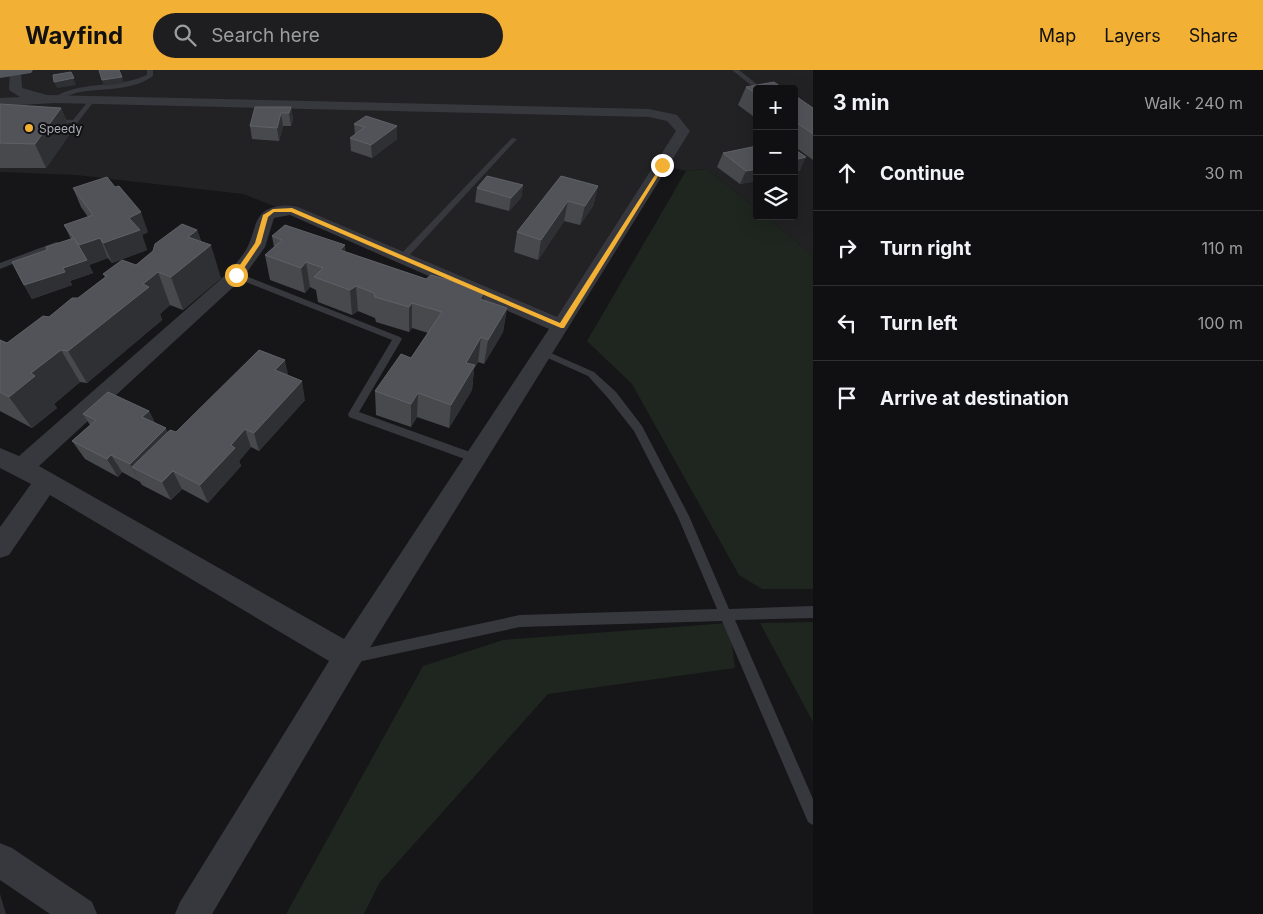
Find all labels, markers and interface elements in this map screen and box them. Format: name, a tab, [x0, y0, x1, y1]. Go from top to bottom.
search box	[153, 13, 503, 58]
text: Wayfind	[25, 21, 123, 50]
icon: search	[171, 21, 199, 49]
text: Search here	[211, 24, 320, 47]
text: Map	[1039, 25, 1076, 46]
text: Layers	[1104, 25, 1161, 46]
text: Share	[1189, 25, 1238, 46]
map controls	[753, 85, 798, 220]
button: +	[753, 85, 798, 130]
text: 3 min	[833, 90, 889, 115]
text: Walk · 240 m	[1144, 93, 1243, 113]
place label: Speedy	[39, 121, 82, 136]
marker: Speedy	[23, 122, 35, 134]
button: −	[753, 130, 798, 175]
route end	[651, 154, 674, 177]
icon: ahead	[833, 159, 861, 187]
text: Continue	[880, 162, 965, 185]
text: 30 m	[1205, 163, 1243, 183]
button: layers	[753, 175, 798, 220]
icon: right	[833, 234, 861, 262]
text: Turn right	[880, 237, 971, 260]
text: 110 m	[1201, 238, 1243, 258]
route start	[225, 264, 248, 287]
icon: left	[833, 309, 861, 337]
text: Turn left	[880, 312, 958, 335]
text: 100 m	[1198, 313, 1243, 333]
icon: arrive	[833, 384, 861, 412]
text: Arrive at destination	[880, 387, 1069, 410]

